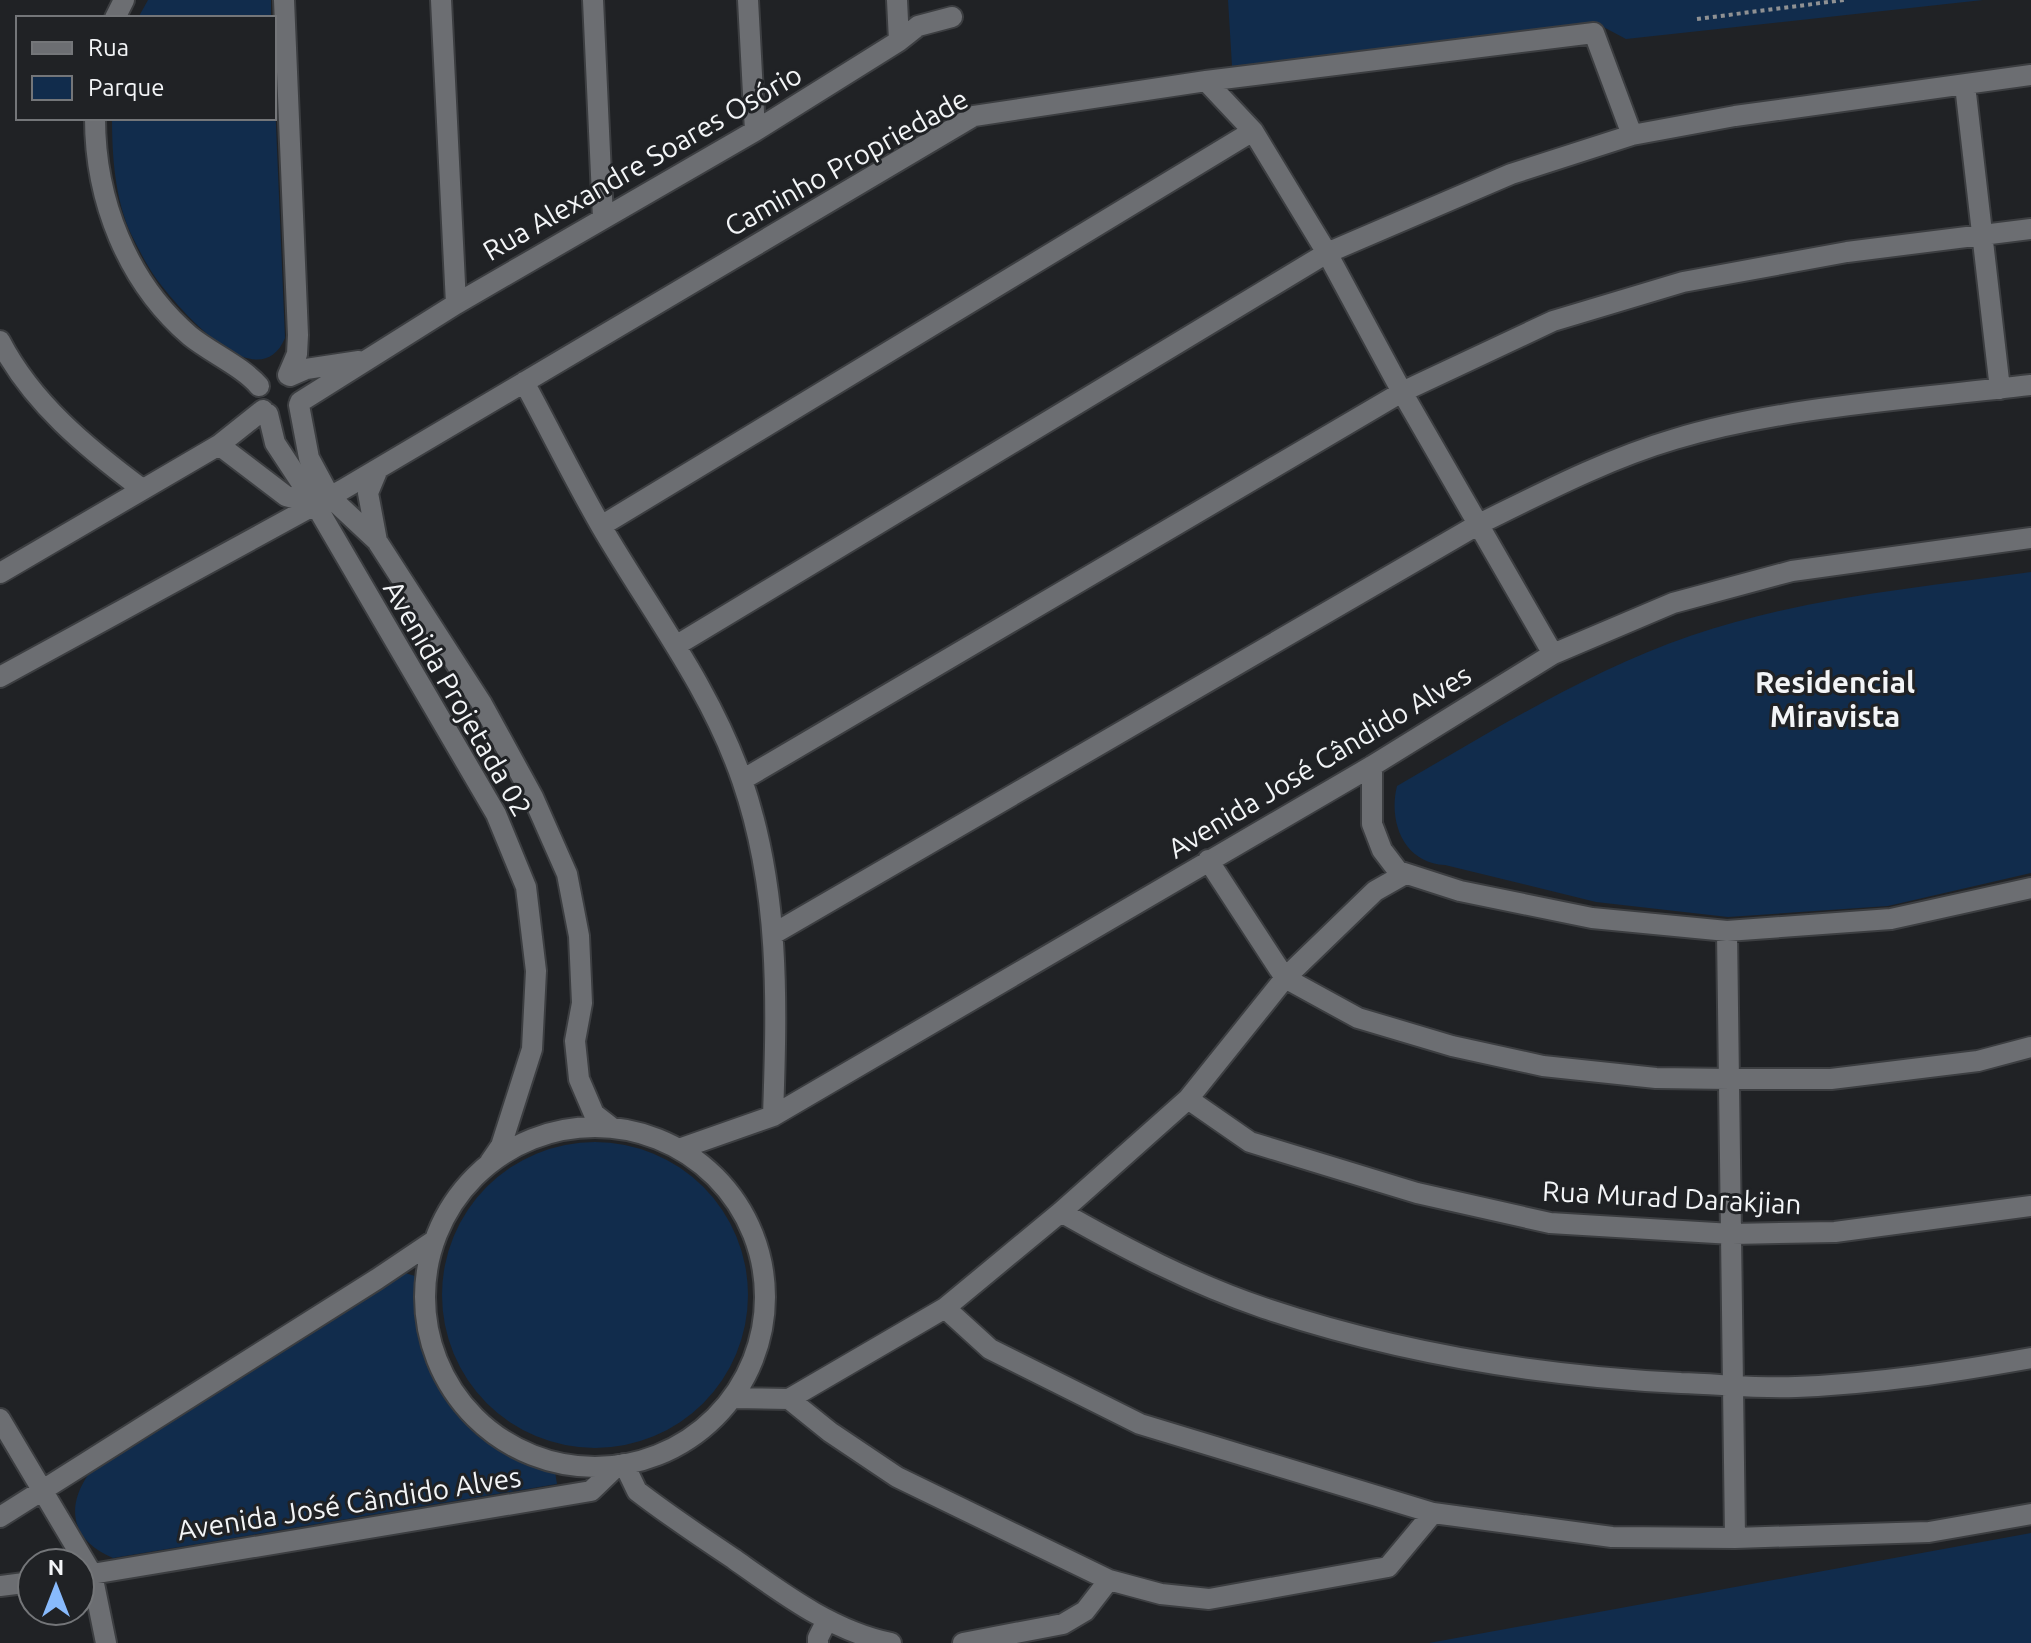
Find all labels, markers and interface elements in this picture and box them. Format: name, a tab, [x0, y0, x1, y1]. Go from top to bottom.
legend	[16, 16, 276, 120]
text: Rua	[88, 34, 129, 61]
street label: Rua Alexandre Soares Osório	[477, 58, 807, 266]
text: Parque	[88, 74, 165, 101]
street label: Caminho Propriedade	[719, 82, 973, 242]
street label: Avenida Projetada 02	[378, 575, 538, 821]
street label: Avenida José Cândido Alves	[1162, 658, 1476, 864]
district label: Residencial Miravista	[1755, 665, 1915, 733]
street label: Rua Murad Darakjian	[1542, 1175, 1802, 1219]
street label: Avenida José Cândido Alves	[175, 1460, 523, 1546]
north arrow	[16, 1547, 96, 1627]
text: N	[48, 1554, 64, 1579]

